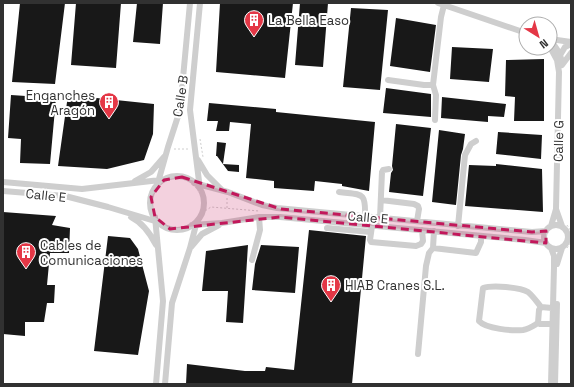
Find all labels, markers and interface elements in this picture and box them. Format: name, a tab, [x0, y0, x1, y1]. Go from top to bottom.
building icon: La Bella Easo	[243, 9, 265, 37]
place label: La Bella Easo	[268, 12, 349, 29]
north arrow	[518, 16, 558, 56]
text: N	[537, 36, 551, 52]
street label: Calle B	[169, 74, 192, 118]
place label: Enganches Aragón	[26, 87, 95, 119]
building icon: Enganches Aragón	[98, 91, 120, 119]
street label: Calle G	[550, 120, 567, 162]
street label: Calle E	[25, 185, 67, 206]
street label: Calle E	[347, 207, 389, 228]
place label: Cables de Comunicaciones	[40, 237, 143, 269]
building icon: Cables de Comunicaciones	[15, 241, 37, 269]
building icon: HIAB Cranes S.L.	[320, 274, 342, 302]
place label: HIAB Cranes S.L.	[345, 277, 445, 294]

